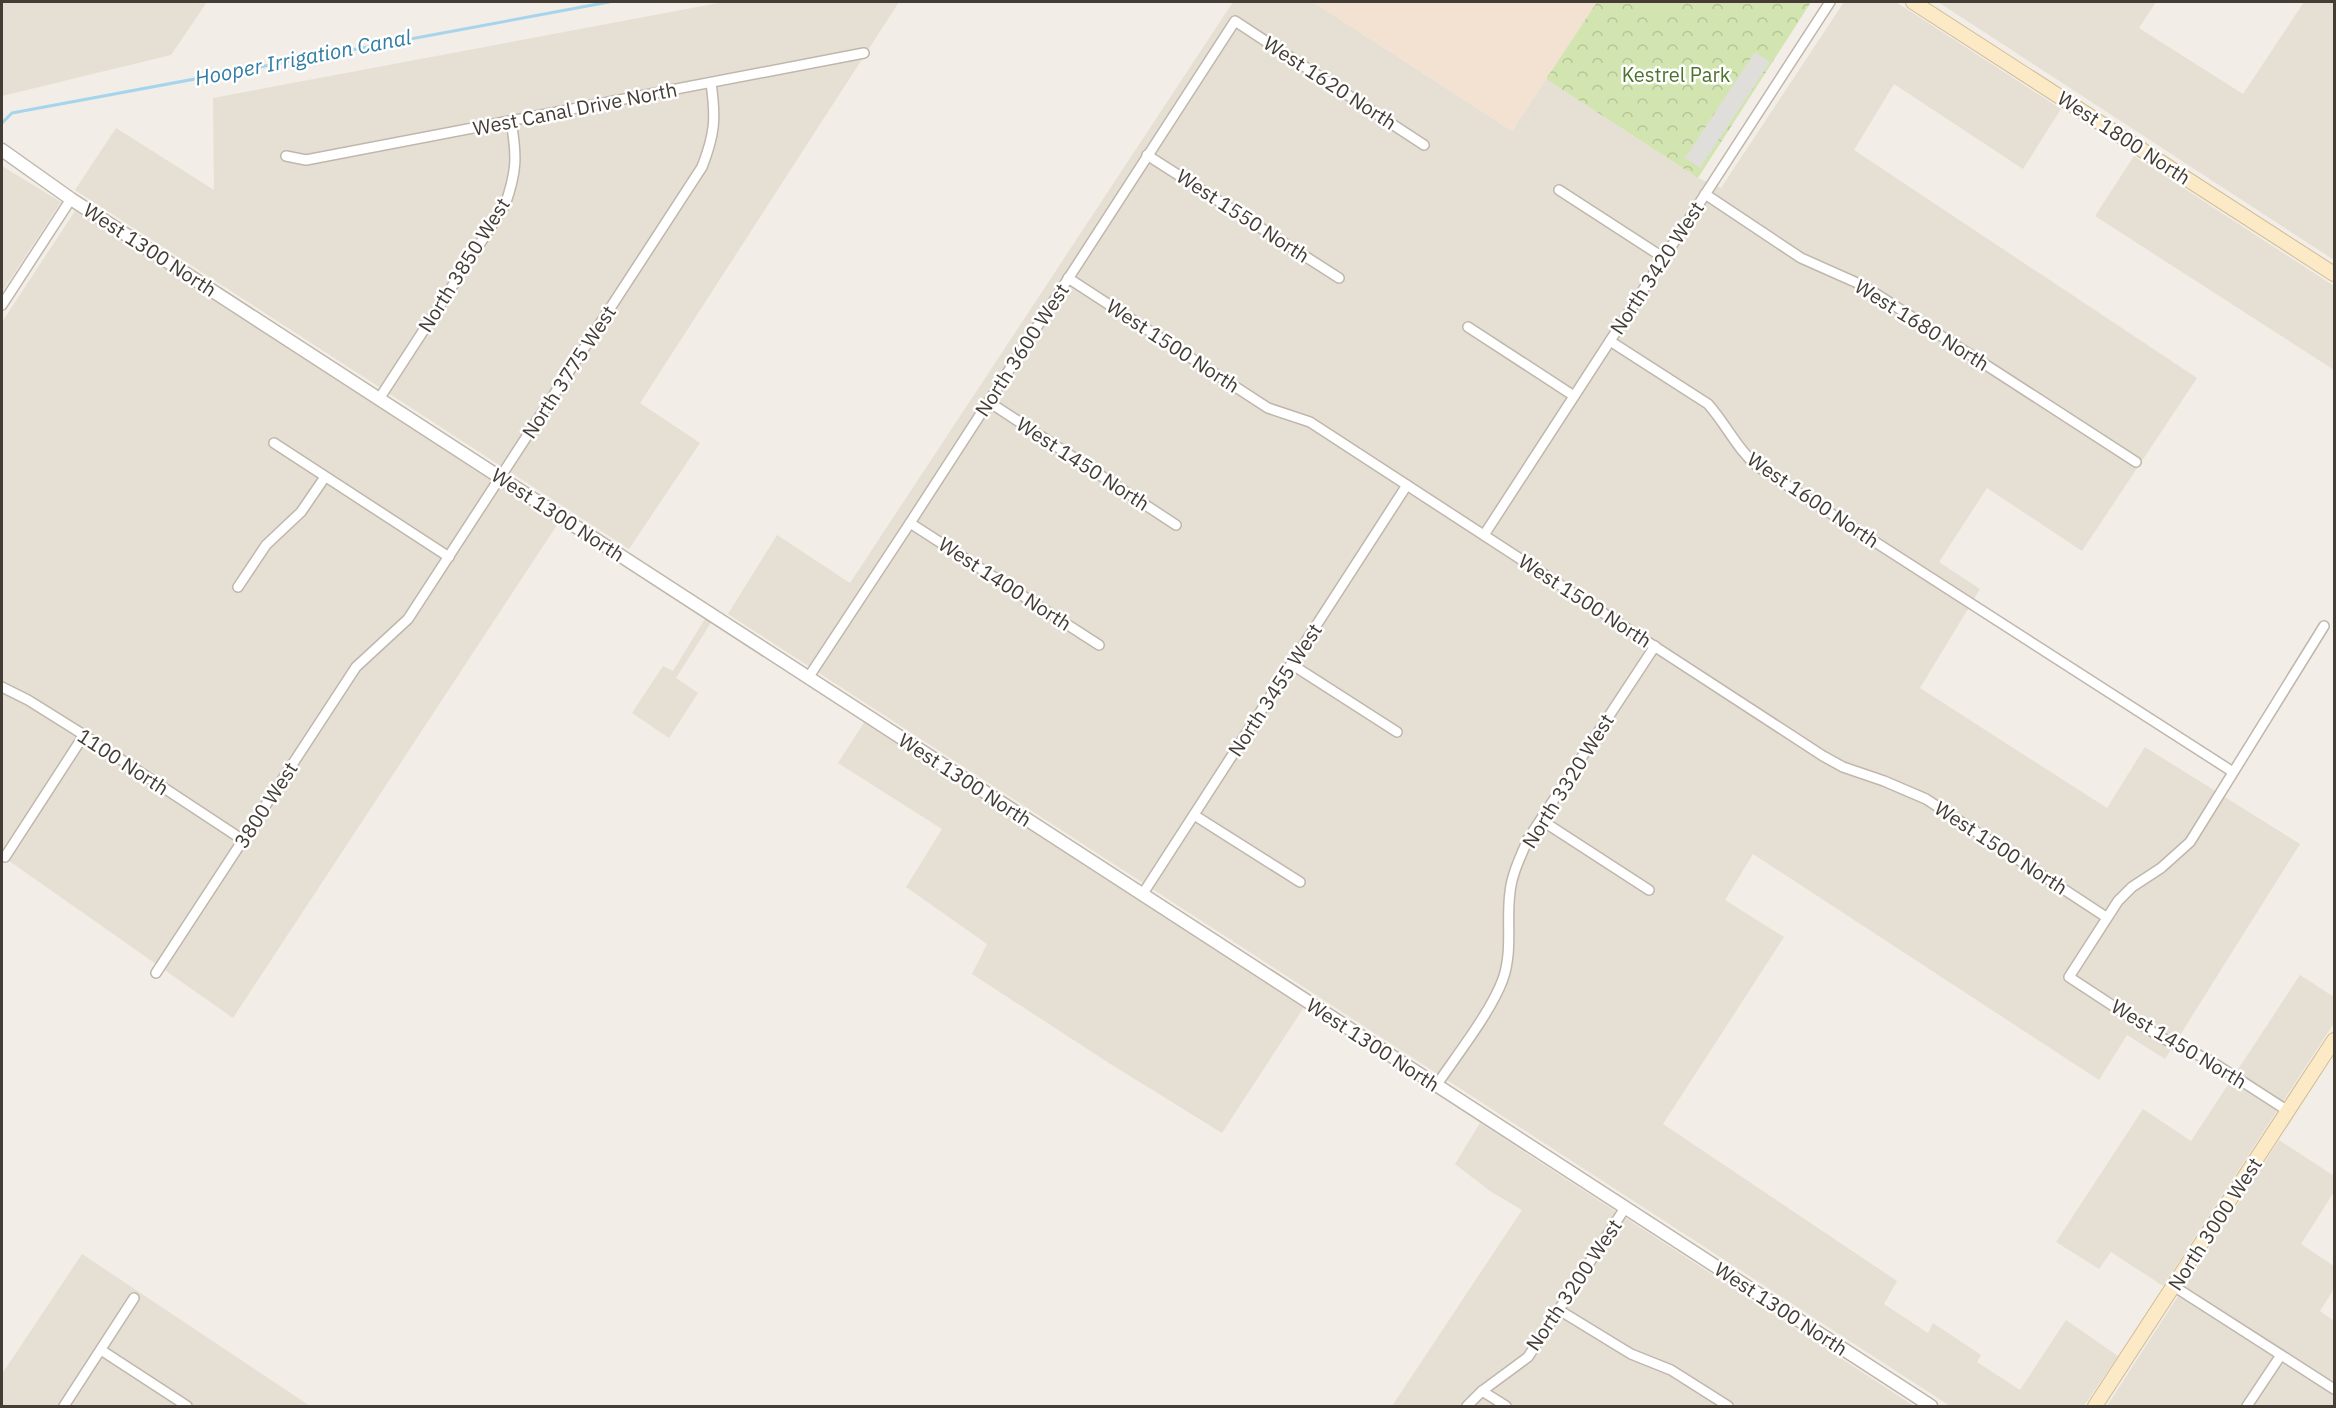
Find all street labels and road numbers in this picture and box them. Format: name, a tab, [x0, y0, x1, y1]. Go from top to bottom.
street label: West 1620 North	[1258, 29, 1402, 136]
street label: West Canal Drive North	[471, 75, 679, 142]
street label: West 1800 North	[2052, 84, 2196, 191]
street label: West 1550 North	[1171, 162, 1315, 269]
street label: North 3850 West	[411, 192, 516, 337]
street label: West 1300 North	[78, 196, 222, 303]
street label: North 3420 West	[1603, 196, 1710, 340]
street label: West 1680 North	[1850, 272, 1995, 377]
street label: North 3600 West	[968, 278, 1075, 422]
street label: West 1500 North	[1101, 292, 1245, 399]
street label: North 3775 West	[515, 300, 622, 444]
street label: West 1450 North	[1011, 410, 1155, 517]
street label: West 1600 North	[1742, 445, 1885, 554]
street label: West 1300 North	[486, 461, 630, 568]
street label: West 1400 North	[933, 530, 1077, 637]
street label: West 1500 North	[1513, 547, 1657, 654]
street label: North 3455 West	[1221, 618, 1328, 762]
street label: North 3320 West	[1515, 708, 1620, 853]
street label: 1100 North	[72, 722, 174, 801]
street label: West 1300 North	[893, 726, 1037, 833]
street label: 3800 West	[228, 756, 304, 853]
street label: West 1500 North	[1929, 794, 2073, 901]
street label: West 1300 North	[1301, 991, 1445, 1098]
street label: West 1450 North	[2106, 992, 2252, 1095]
street label: North 3000 West	[2161, 1152, 2268, 1296]
street label: North 3200 West	[1519, 1213, 1628, 1356]
street label: West 1300 North	[1709, 1255, 1853, 1362]

